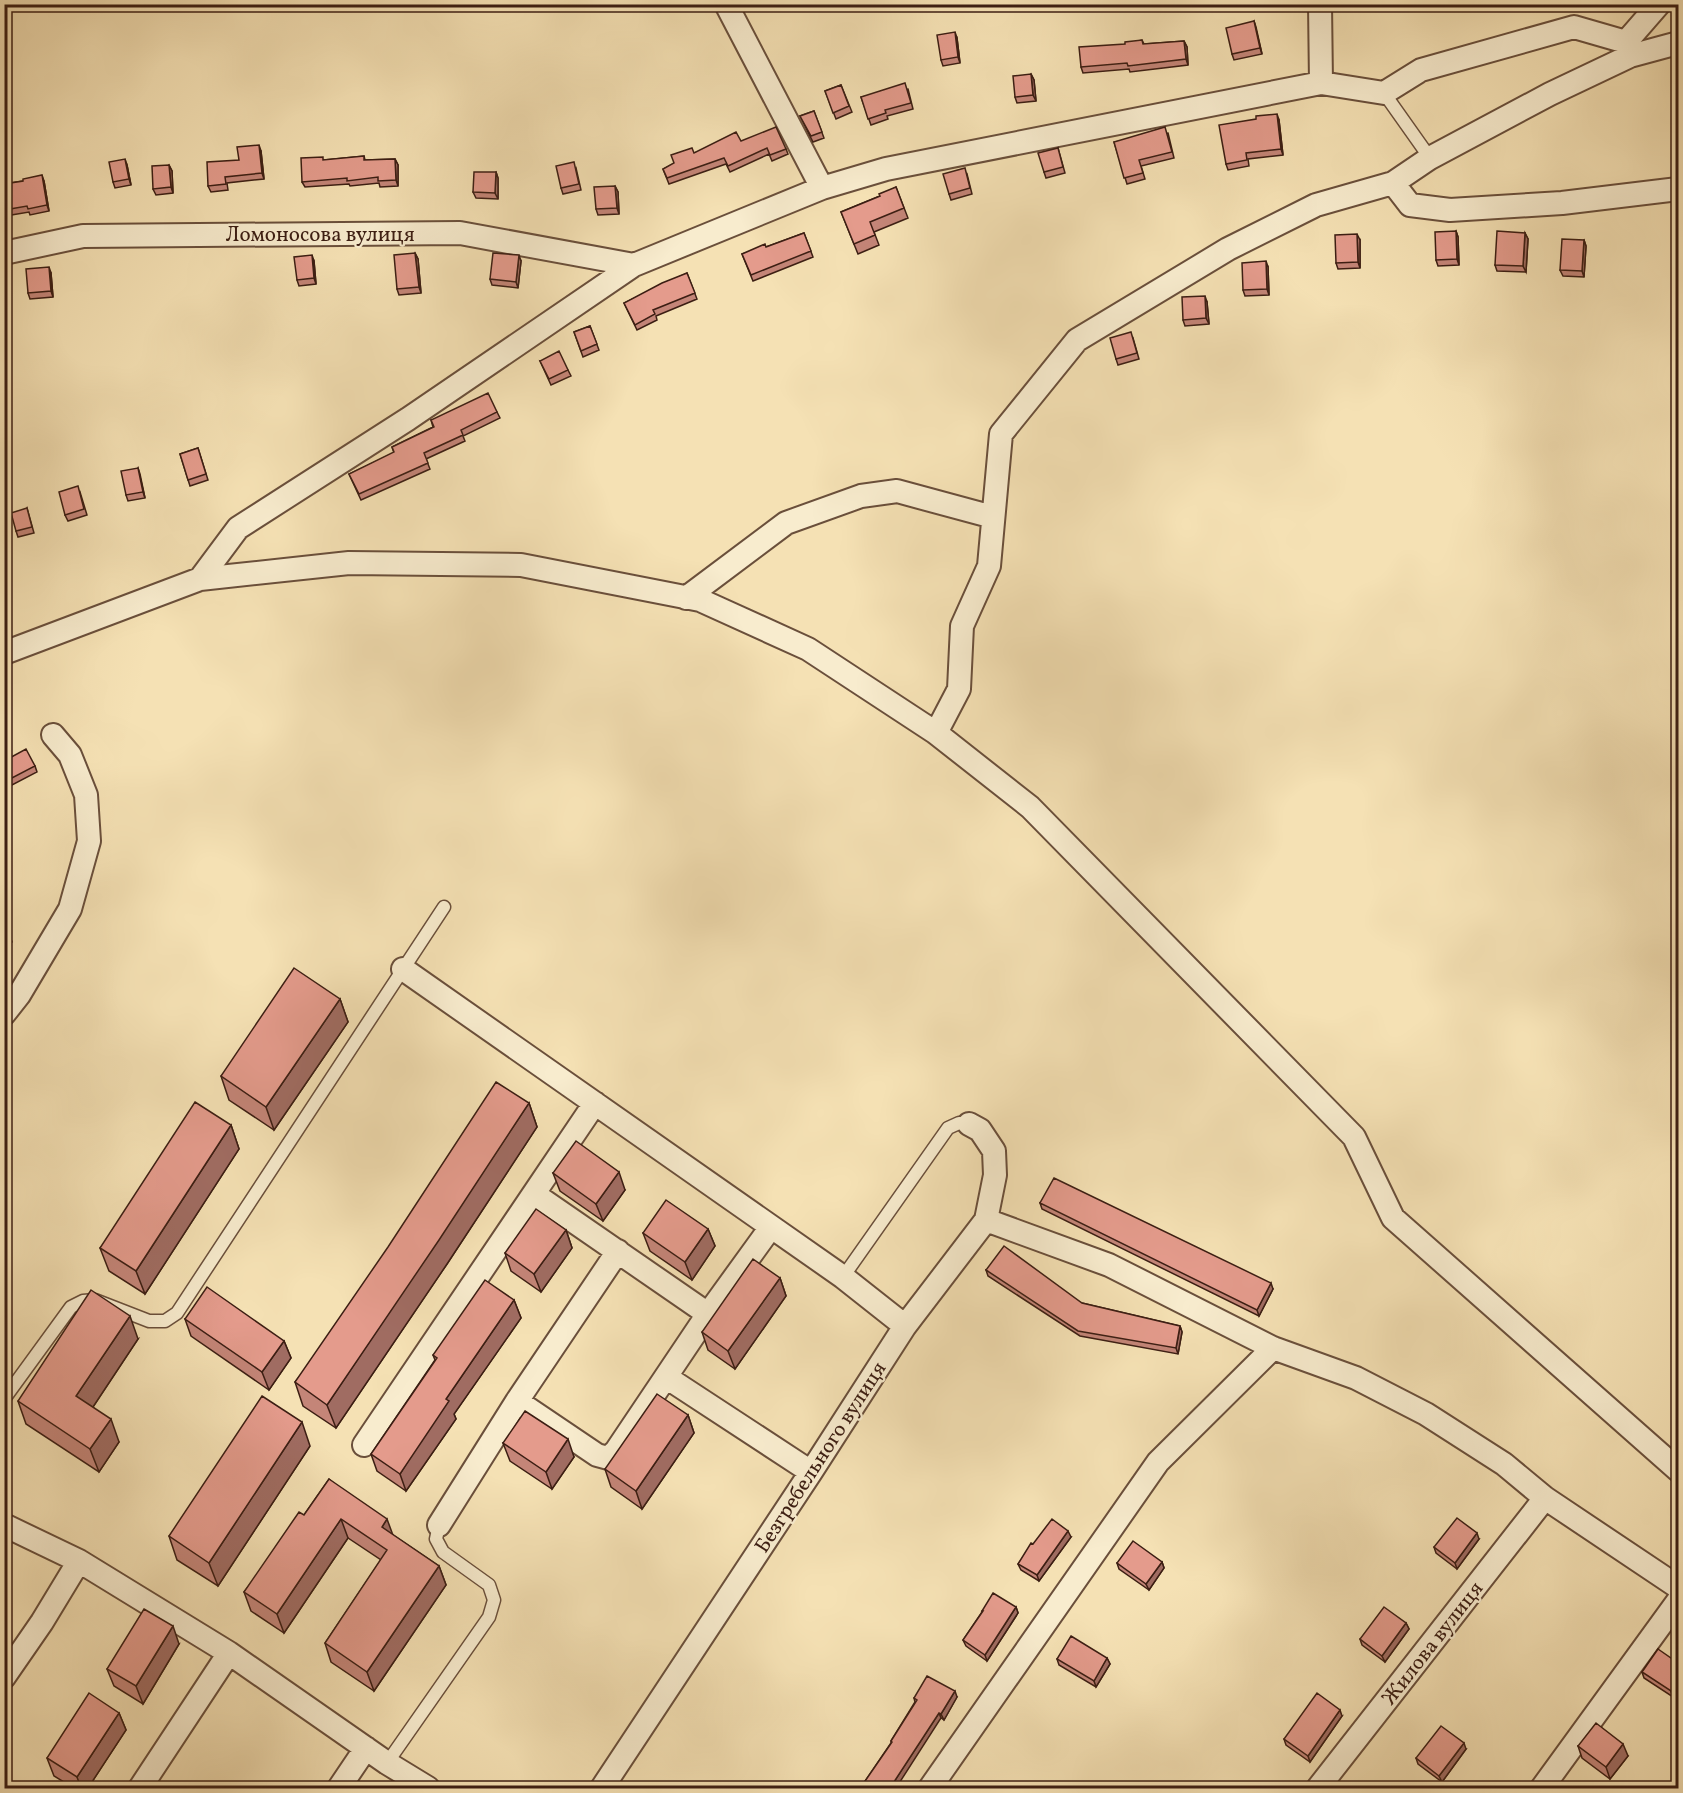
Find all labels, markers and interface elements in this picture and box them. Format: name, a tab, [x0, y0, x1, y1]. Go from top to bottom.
street label: Ломоносова вулиця	[225, 221, 415, 250]
street label: Безгребельного вулиця	[748, 1356, 894, 1559]
street label: Жилова вулиця	[1376, 1576, 1491, 1712]

